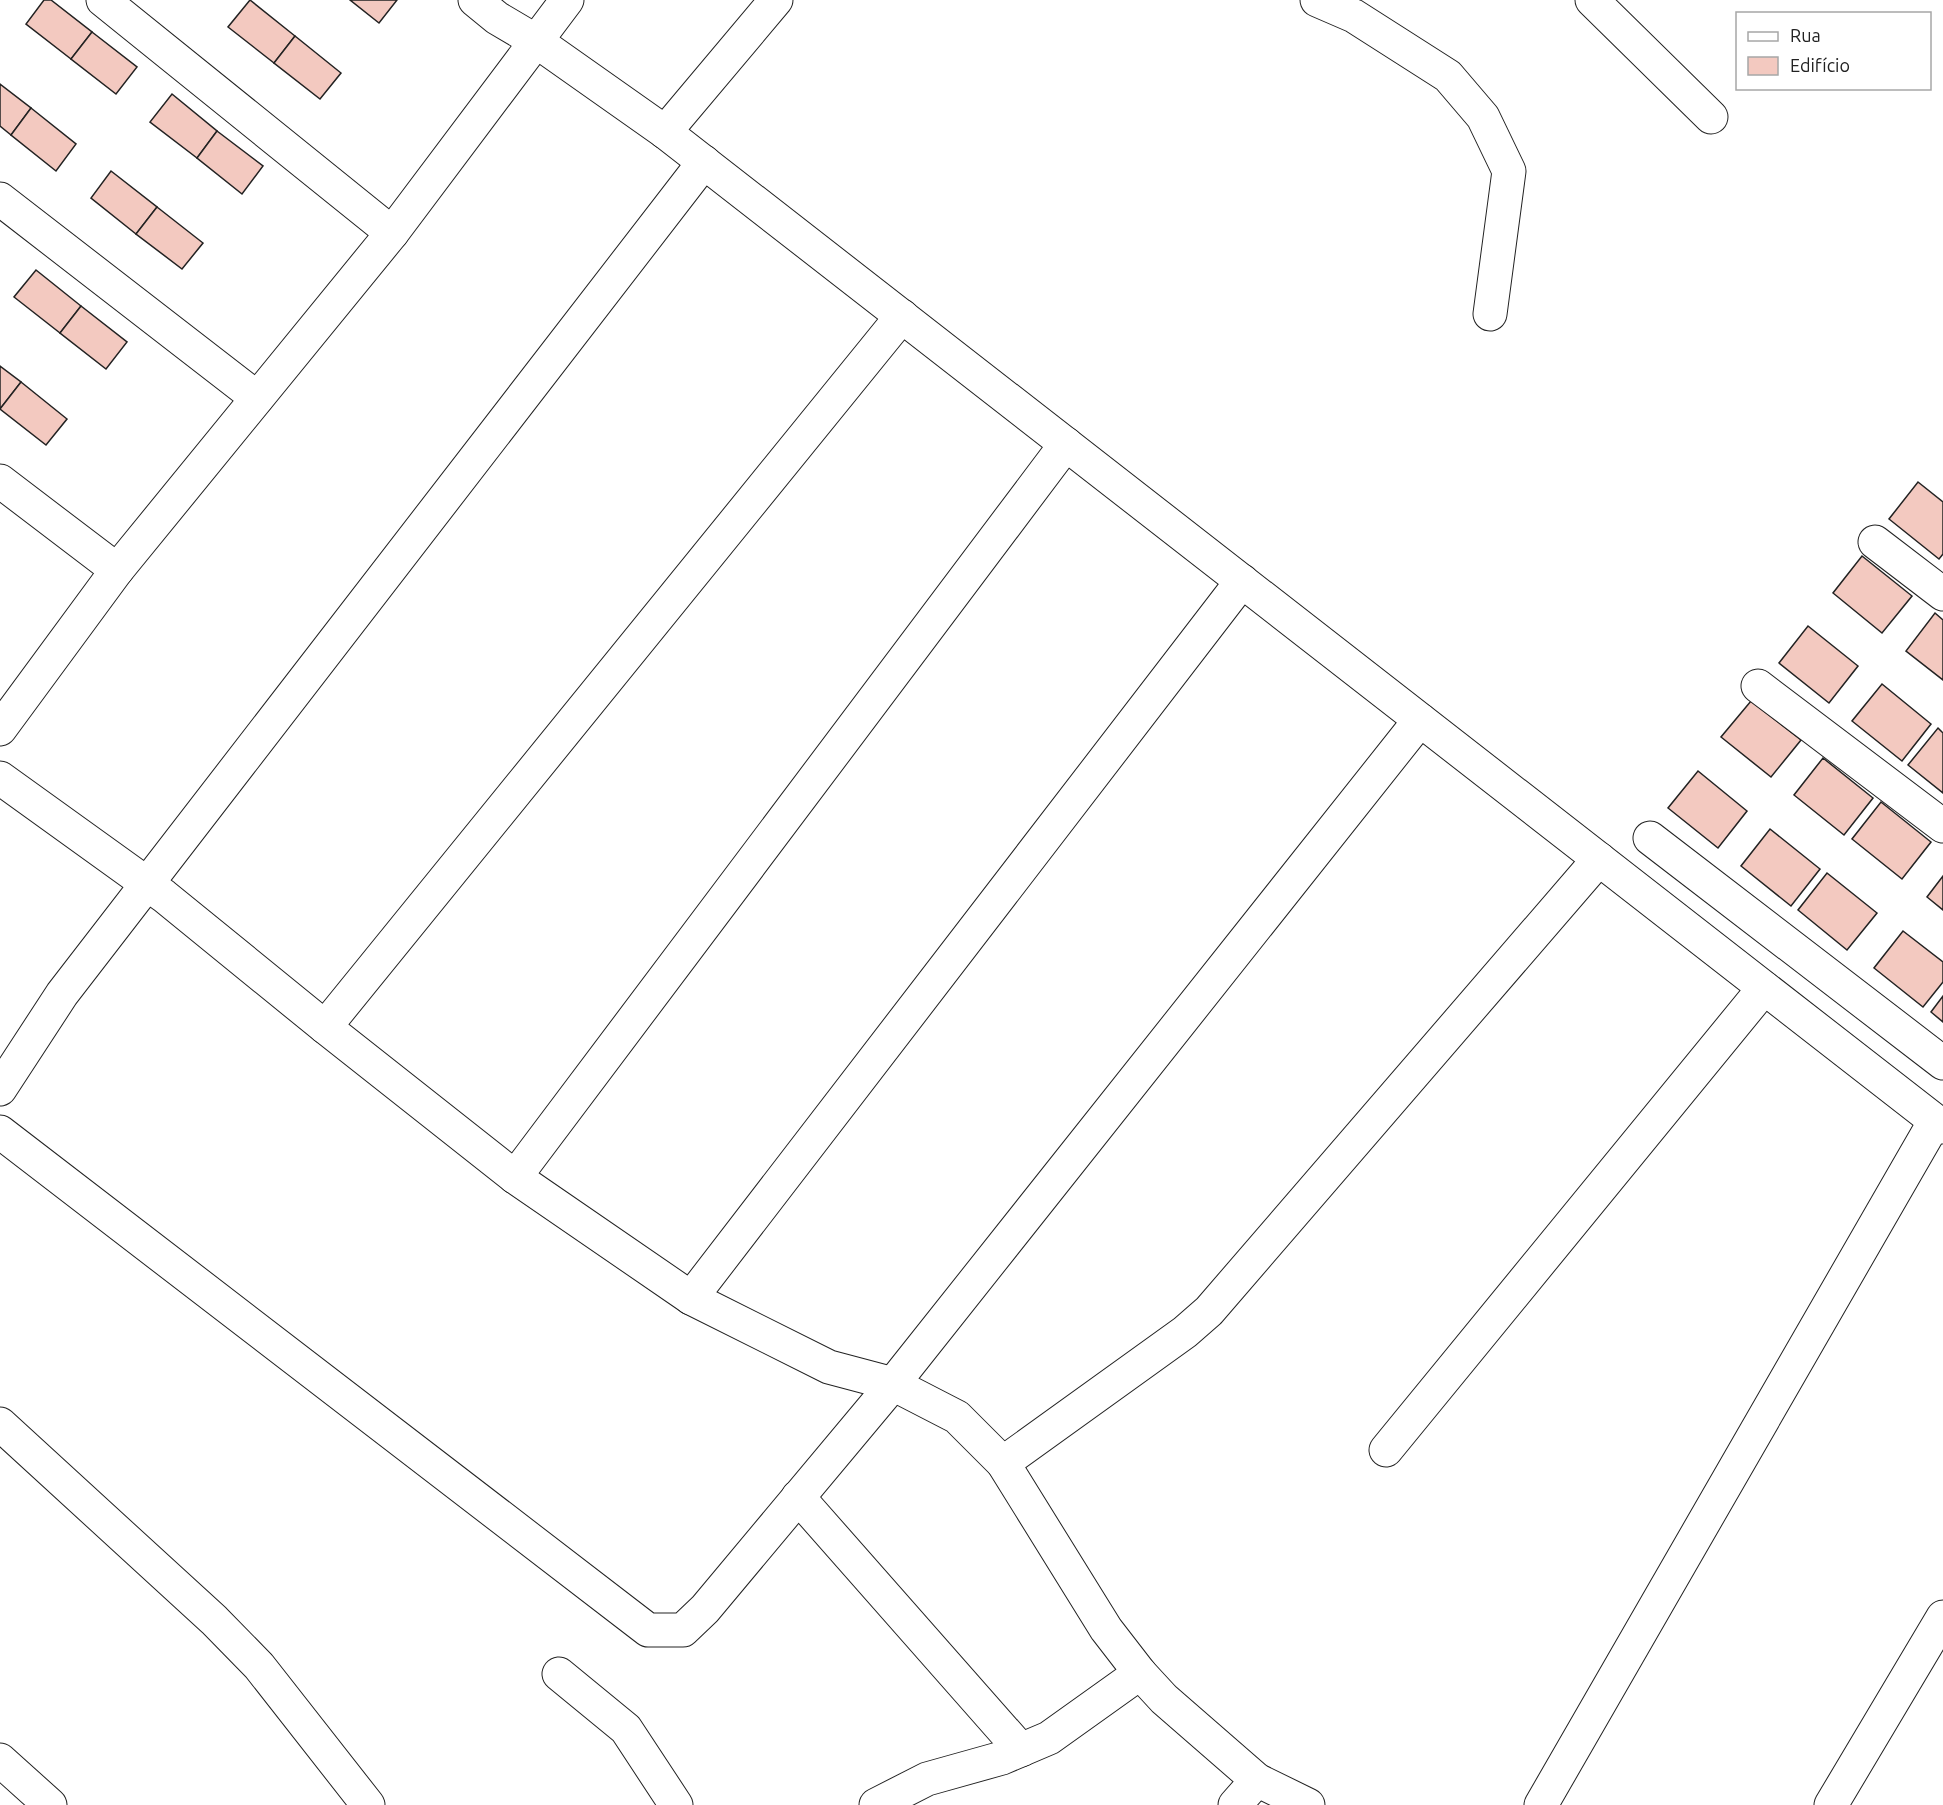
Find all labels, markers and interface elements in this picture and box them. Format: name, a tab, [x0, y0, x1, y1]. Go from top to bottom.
legend	[1736, 12, 1931, 90]
text: Rua	[1790, 25, 1821, 45]
text: Edifício	[1790, 55, 1850, 75]

